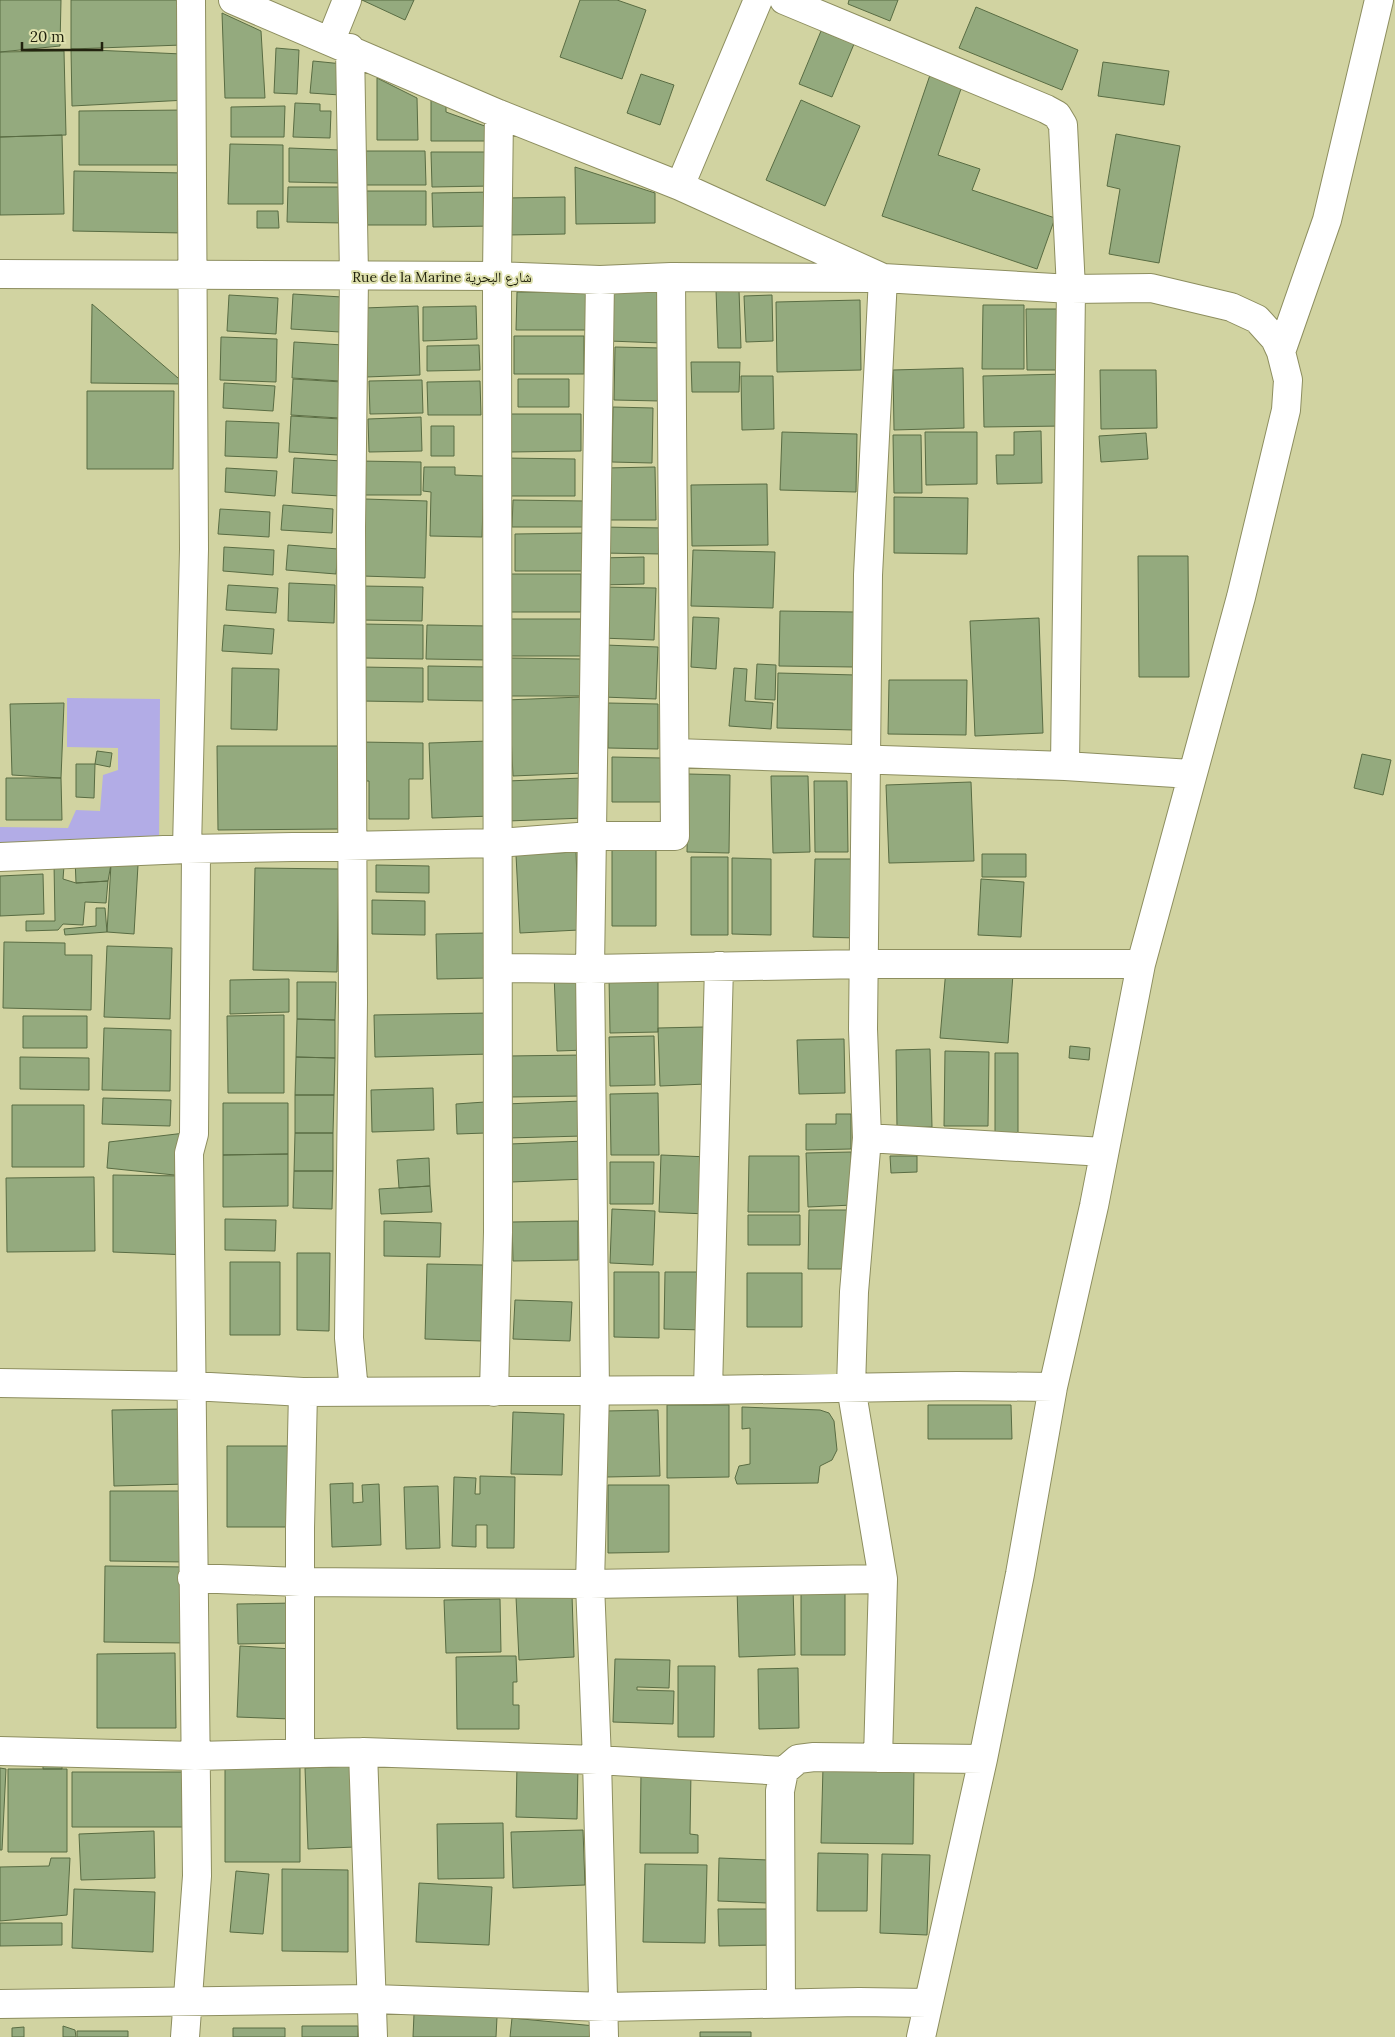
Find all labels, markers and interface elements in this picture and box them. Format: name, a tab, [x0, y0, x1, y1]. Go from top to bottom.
scale bar	[22, 20, 102, 52]
text: 20 m	[30, 27, 65, 46]
street label: Rue de la Marine شارع البحرية	[352, 268, 532, 287]

